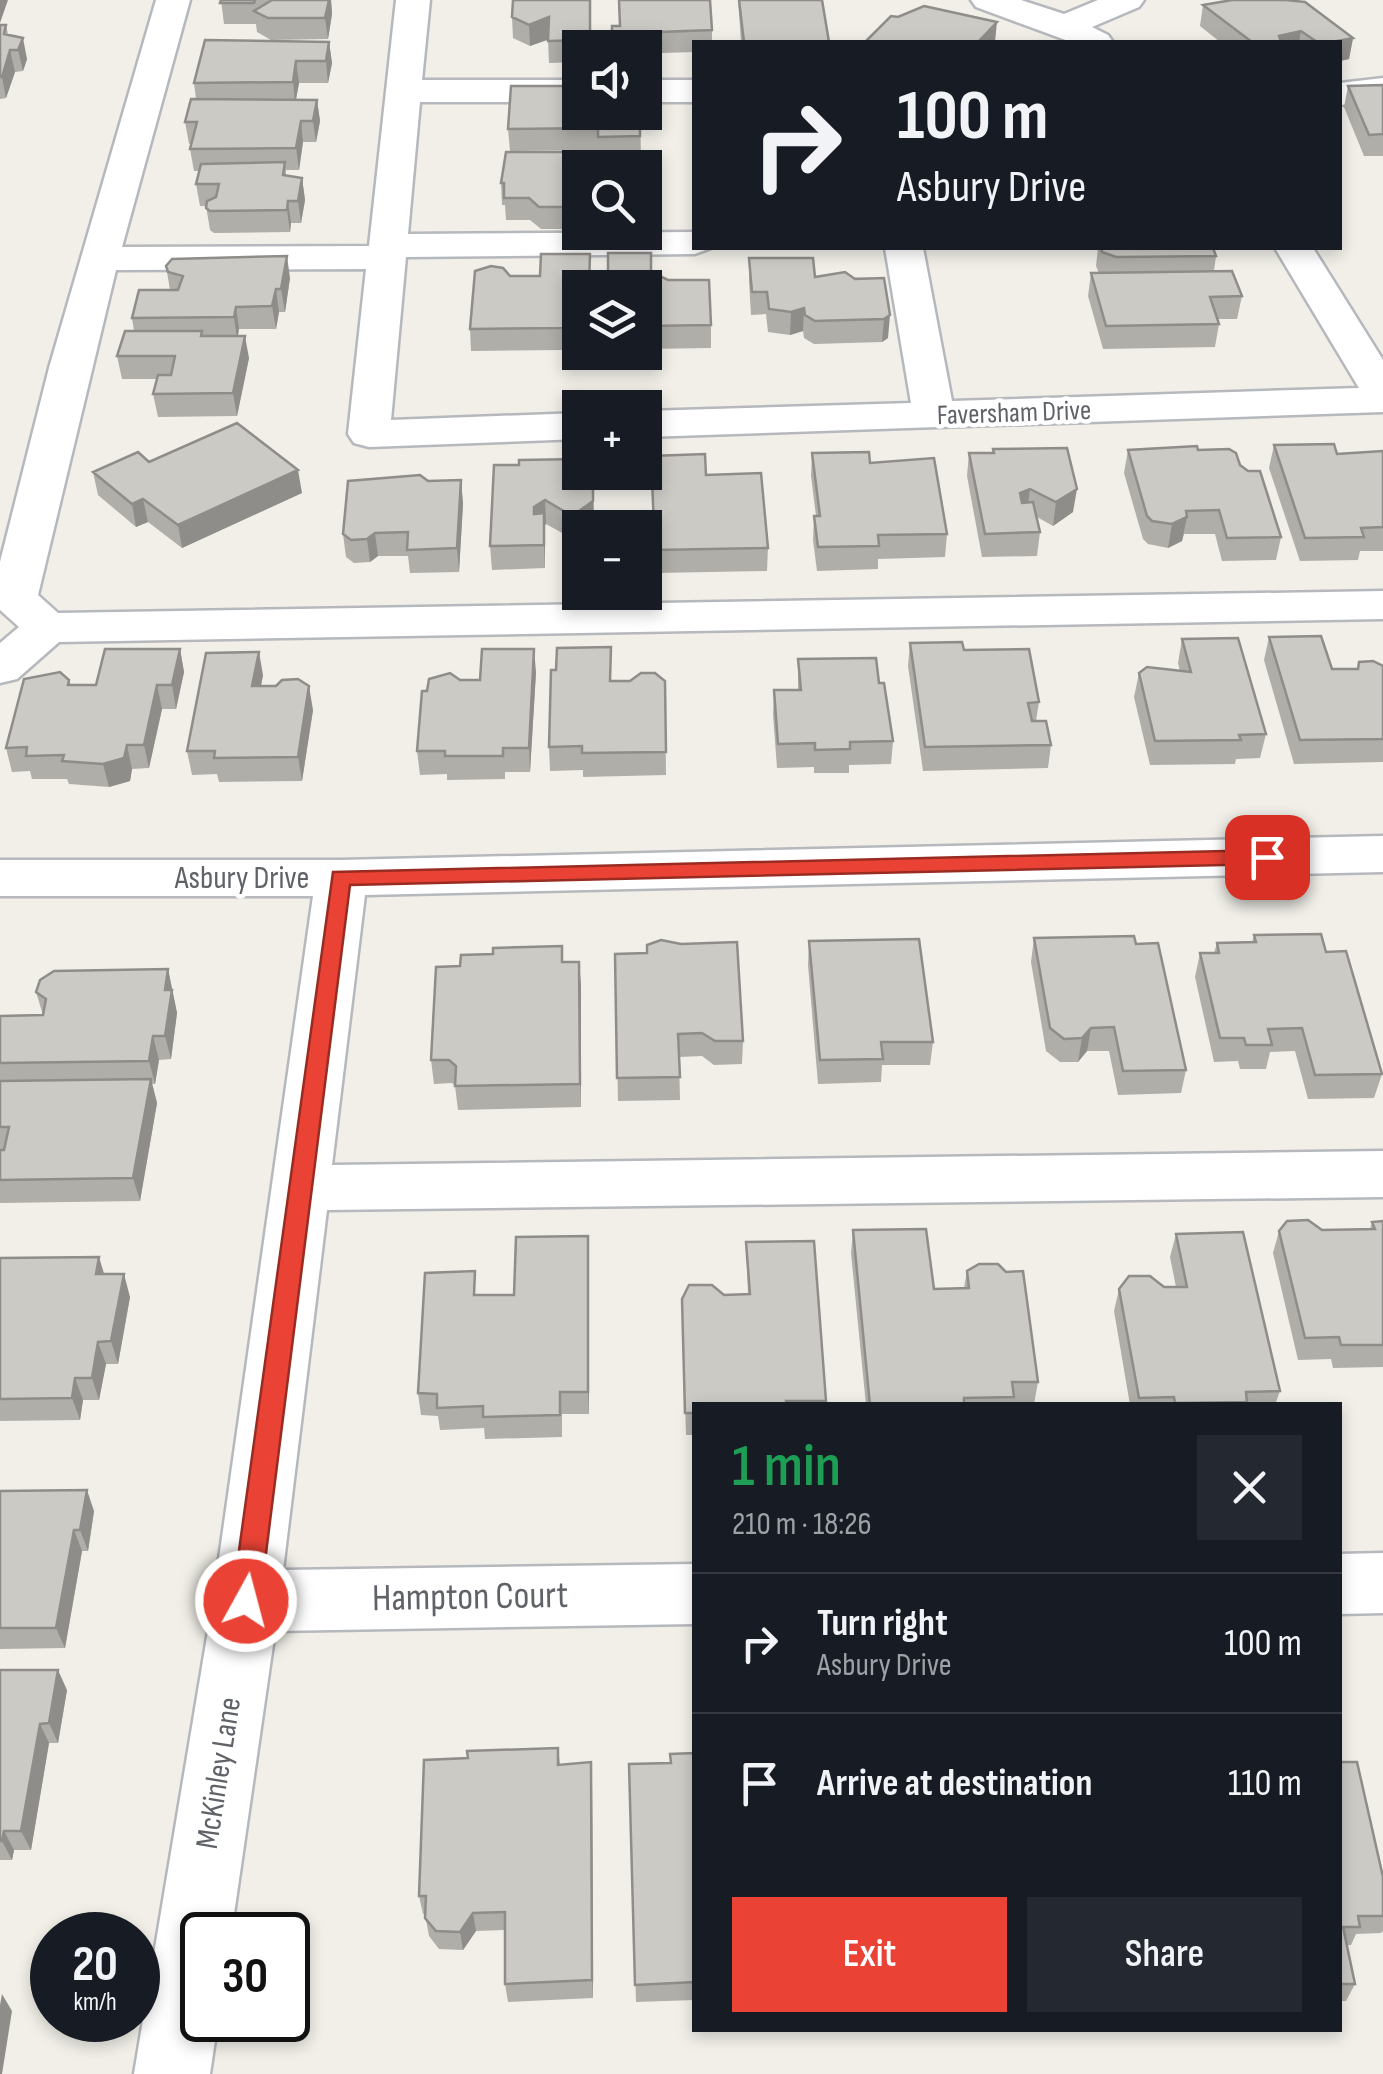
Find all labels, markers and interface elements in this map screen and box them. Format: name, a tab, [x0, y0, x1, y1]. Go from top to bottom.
map controls	[562, 30, 662, 610]
button: sound	[562, 30, 662, 130]
text: 100 m	[897, 75, 1048, 159]
icon: right	[732, 80, 862, 210]
button: search	[562, 150, 662, 250]
text: Asbury Drive	[897, 160, 1086, 215]
button: layers	[562, 270, 662, 370]
button: +	[562, 390, 662, 490]
street label: Faversham Drive	[936, 394, 1092, 432]
button: −	[562, 510, 662, 610]
pin	[1225, 815, 1310, 900]
icon: arrive	[1240, 830, 1295, 885]
street label: Asbury Drive	[174, 859, 309, 898]
text: 1 min	[732, 1431, 841, 1503]
button: close	[1197, 1435, 1302, 1540]
text: 210 m · 18:26	[732, 1505, 871, 1544]
position arrow	[194, 1549, 298, 1653]
street label: Hampton Court	[372, 1573, 568, 1621]
text: Turn right	[817, 1601, 948, 1646]
icon: right	[732, 1616, 787, 1671]
text: 100 m	[1224, 1621, 1302, 1666]
text: Asbury Drive	[817, 1646, 952, 1685]
street label: McKinley Lane	[188, 1694, 250, 1852]
icon: arrive	[732, 1756, 787, 1811]
text: Arrive at destination	[817, 1761, 1092, 1806]
text: 110 m	[1228, 1761, 1302, 1806]
button: Exit	[732, 1897, 1007, 2012]
button: Share	[1027, 1897, 1302, 2012]
speed limit sign: 30	[180, 1912, 310, 2042]
text: 20	[72, 1935, 118, 1995]
text: km/h	[73, 1987, 117, 2018]

